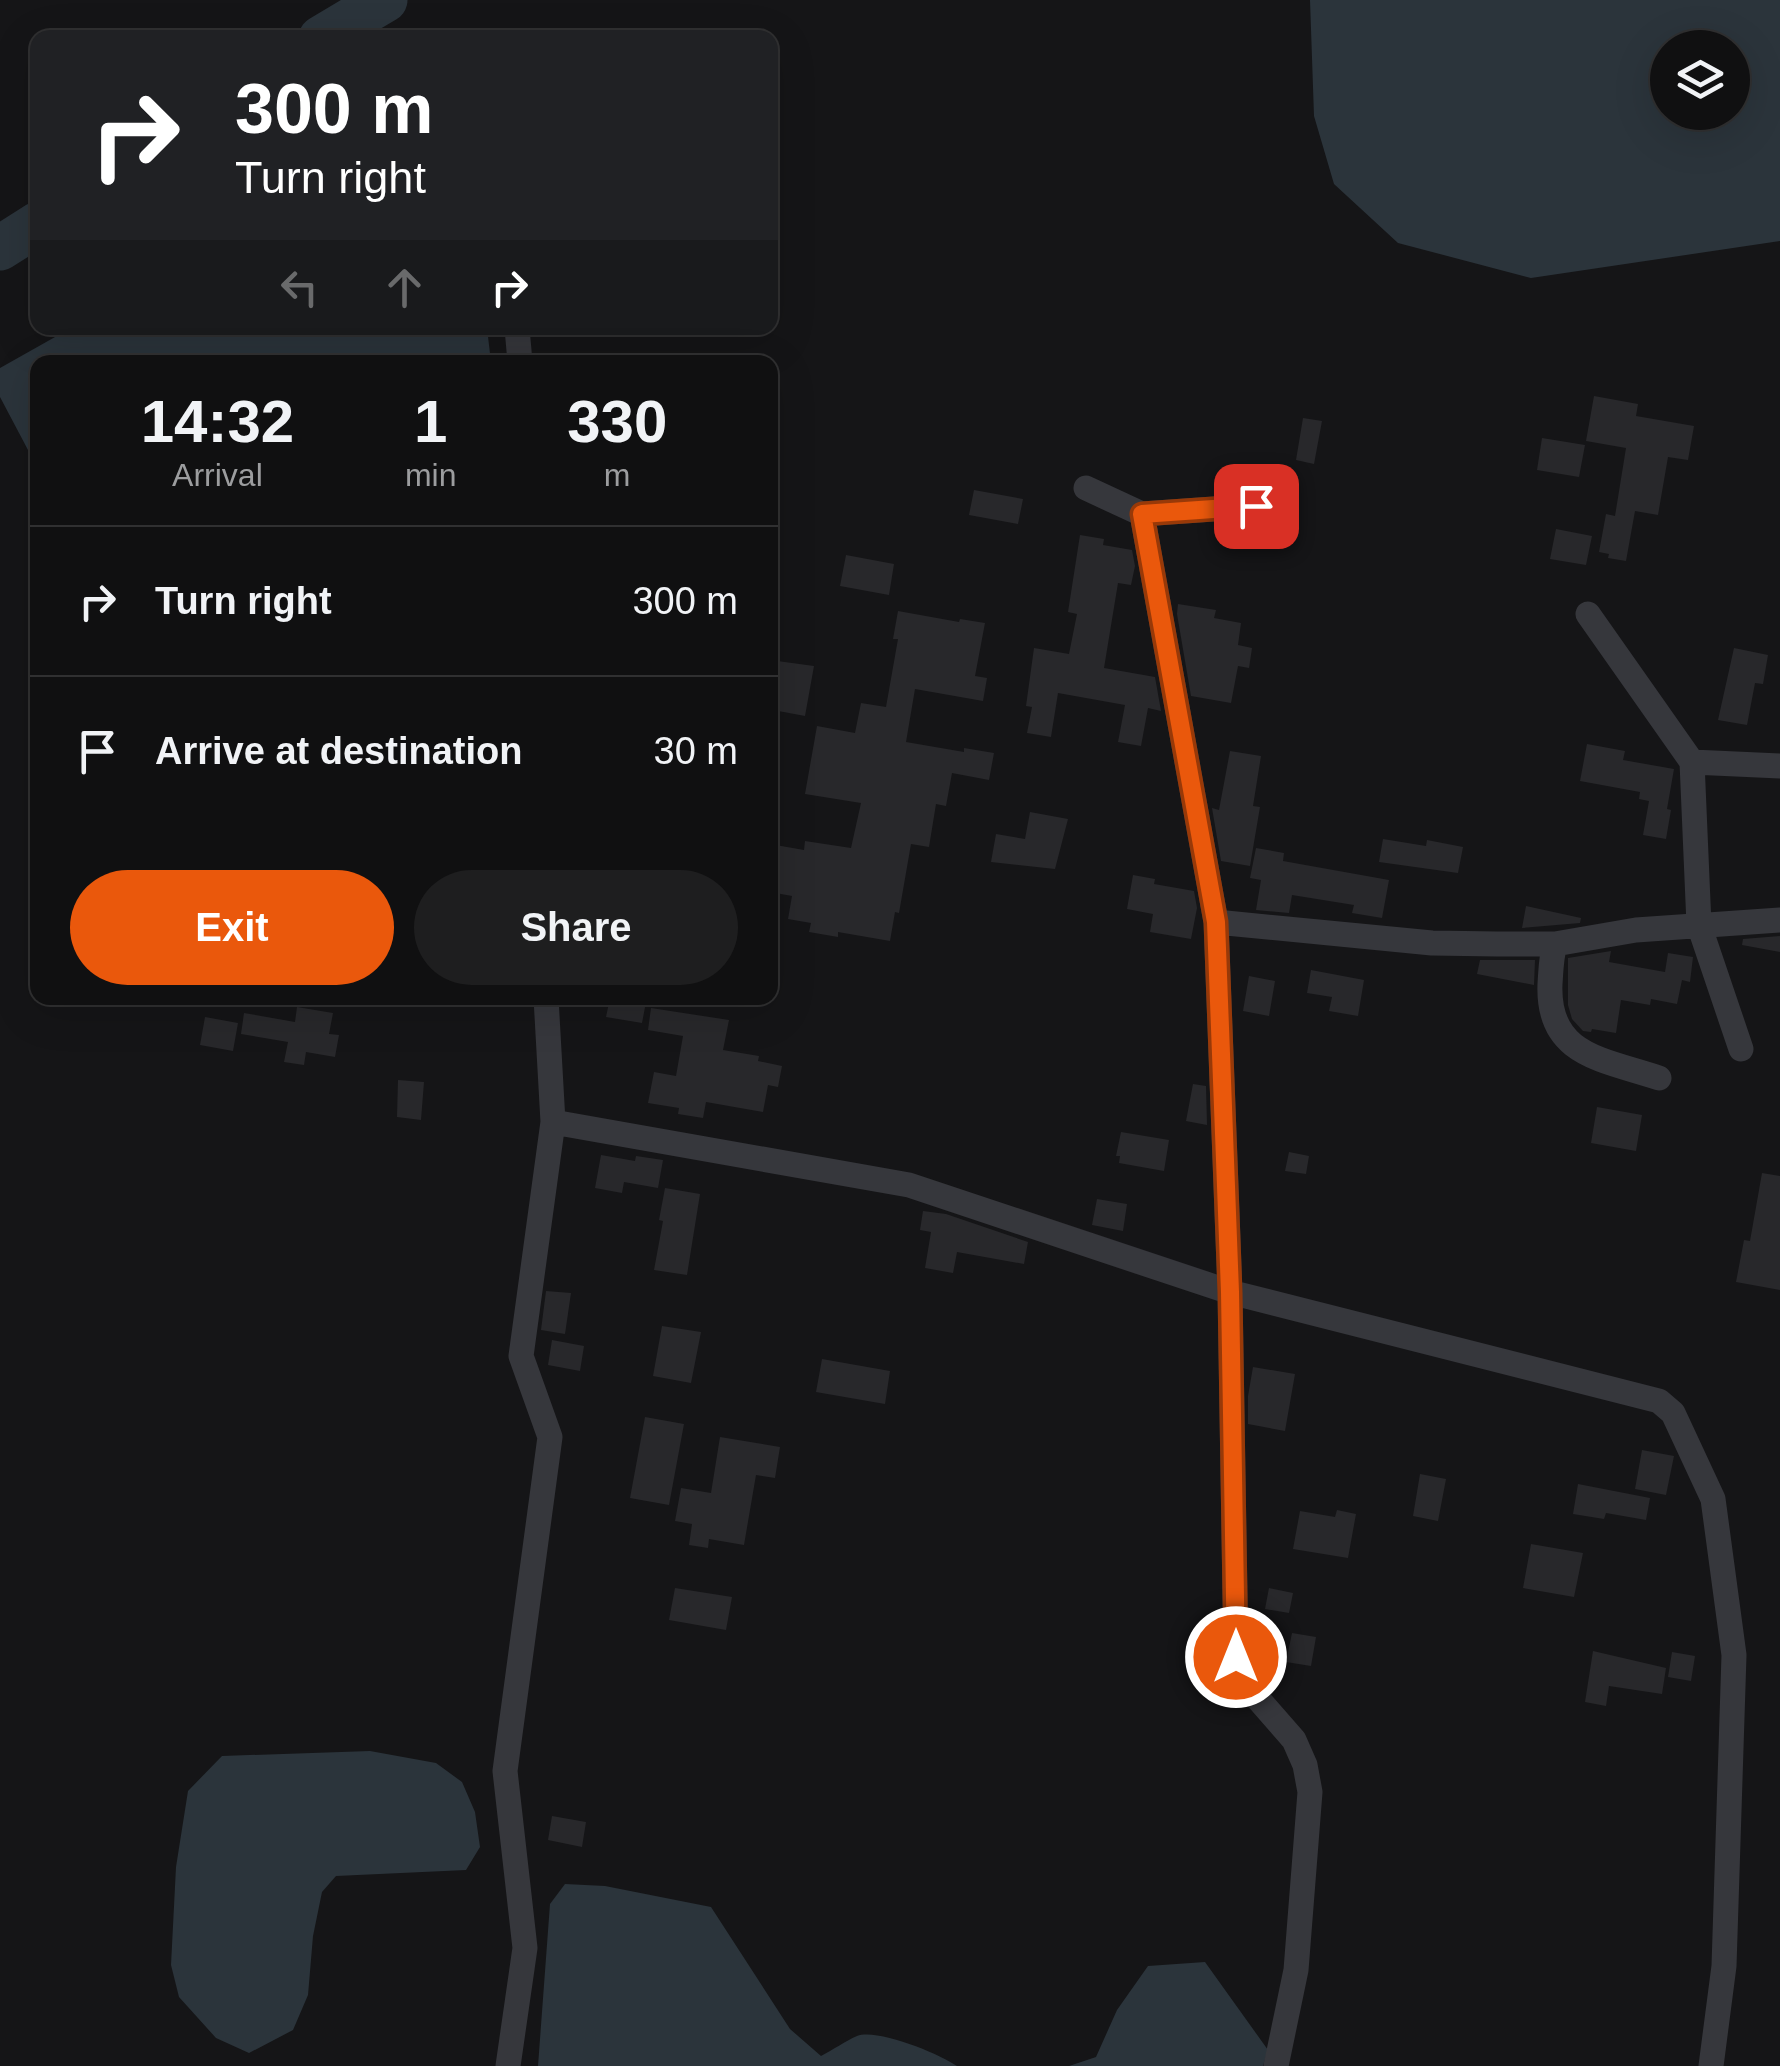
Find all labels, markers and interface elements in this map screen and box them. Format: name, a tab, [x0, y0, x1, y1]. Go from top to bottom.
map controls	[1650, 30, 1750, 130]
button: layers	[1650, 30, 1750, 130]
icon: right	[70, 70, 200, 200]
text: 300 m	[235, 70, 433, 148]
text: Turn right	[235, 152, 426, 203]
icon: left	[272, 260, 327, 315]
icon: ahead	[377, 260, 432, 315]
icon: right	[482, 260, 537, 315]
text: 14:32	[141, 388, 294, 455]
text: 1	[414, 388, 447, 455]
text: 330	[567, 388, 667, 455]
text: Arrival	[172, 457, 263, 493]
text: min	[405, 457, 456, 493]
text: m	[604, 457, 631, 493]
pin	[1214, 464, 1299, 549]
icon: arrive	[1229, 479, 1284, 534]
icon: right	[70, 574, 125, 629]
text: Turn right	[155, 580, 332, 622]
text: 300 m	[632, 580, 738, 622]
icon: arrive	[70, 724, 125, 779]
text: Arrive at destination	[155, 730, 522, 772]
text: 30 m	[654, 730, 738, 772]
button: Exit	[70, 870, 394, 985]
button: Share	[414, 870, 738, 985]
position arrow	[1184, 1605, 1288, 1709]

